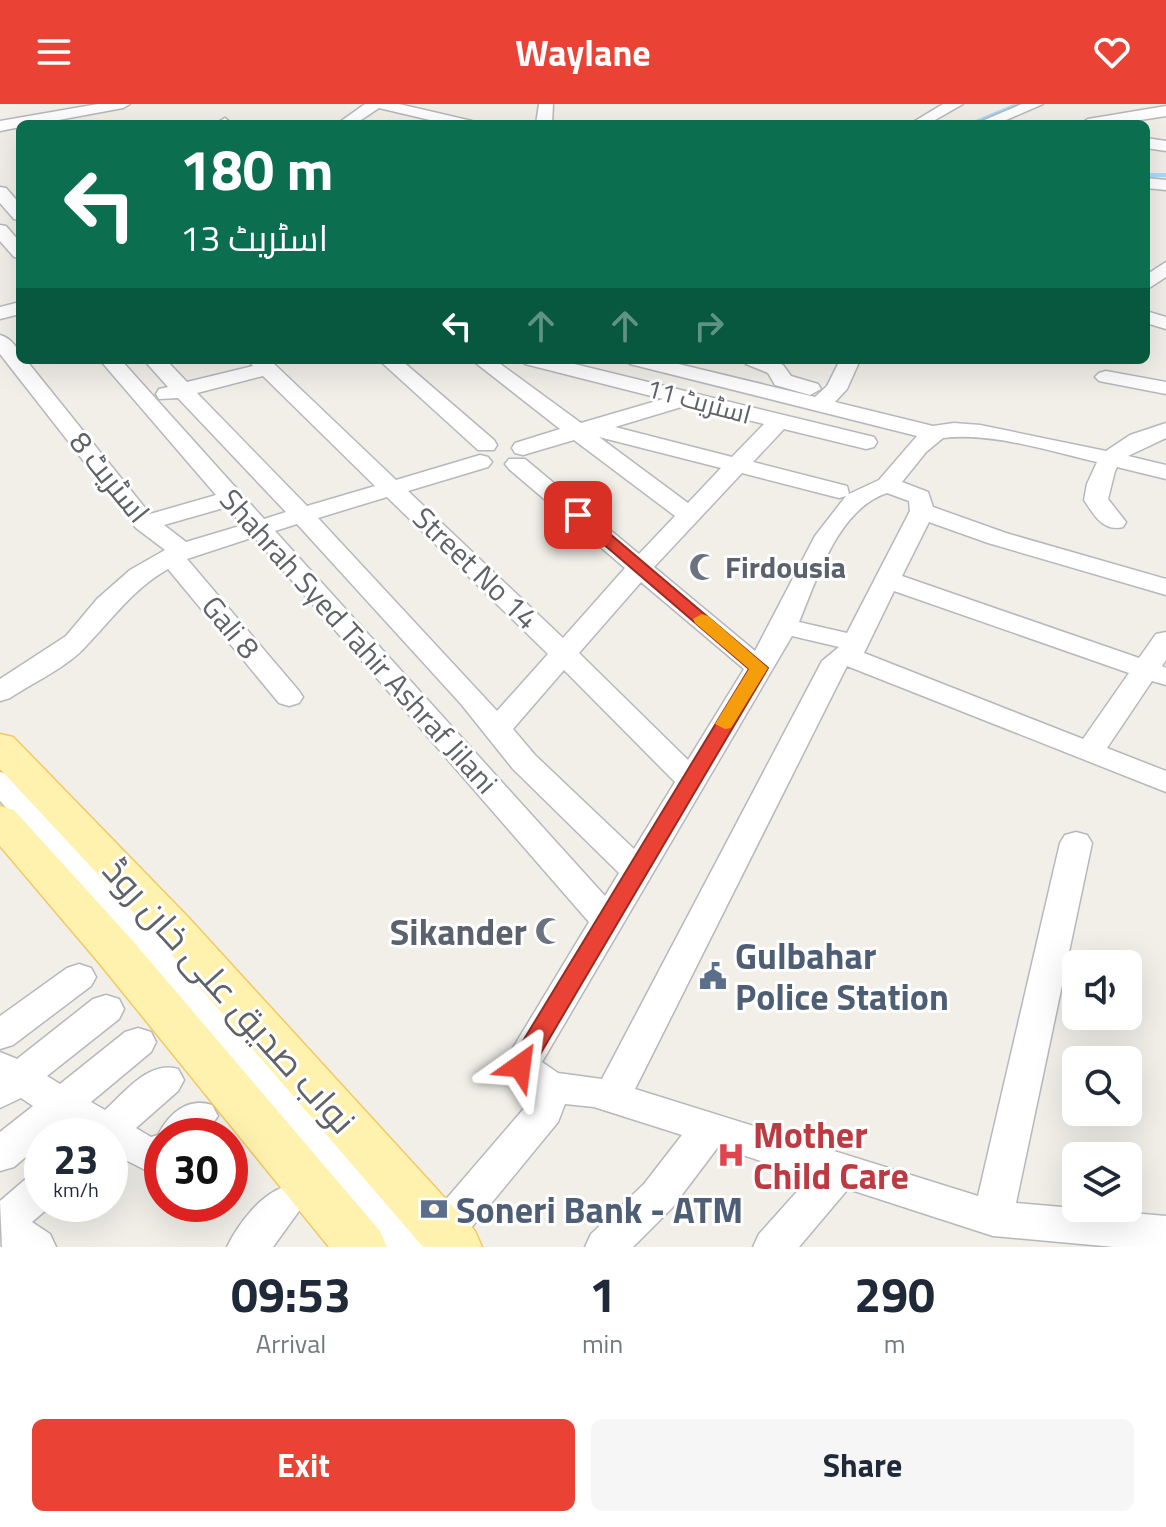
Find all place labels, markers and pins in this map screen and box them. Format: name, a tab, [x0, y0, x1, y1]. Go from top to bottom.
pin	[544, 481, 612, 549]
place label: Firdousia	[725, 544, 846, 590]
mosque icon: Firdousia	[688, 552, 718, 582]
place label: Sikander	[390, 904, 527, 959]
mosque icon: Sikander	[534, 916, 564, 946]
place label: Gulbahar Police Station	[735, 928, 949, 1024]
public building icon: Gulbahar Police Station	[698, 961, 728, 991]
place label: Mother Child Care	[753, 1107, 909, 1203]
hospital icon: Mother Child Care	[716, 1140, 746, 1170]
place label: Soneri Bank - ATM	[456, 1182, 743, 1237]
bank icon: Soneri Bank - ATM	[419, 1194, 449, 1224]

